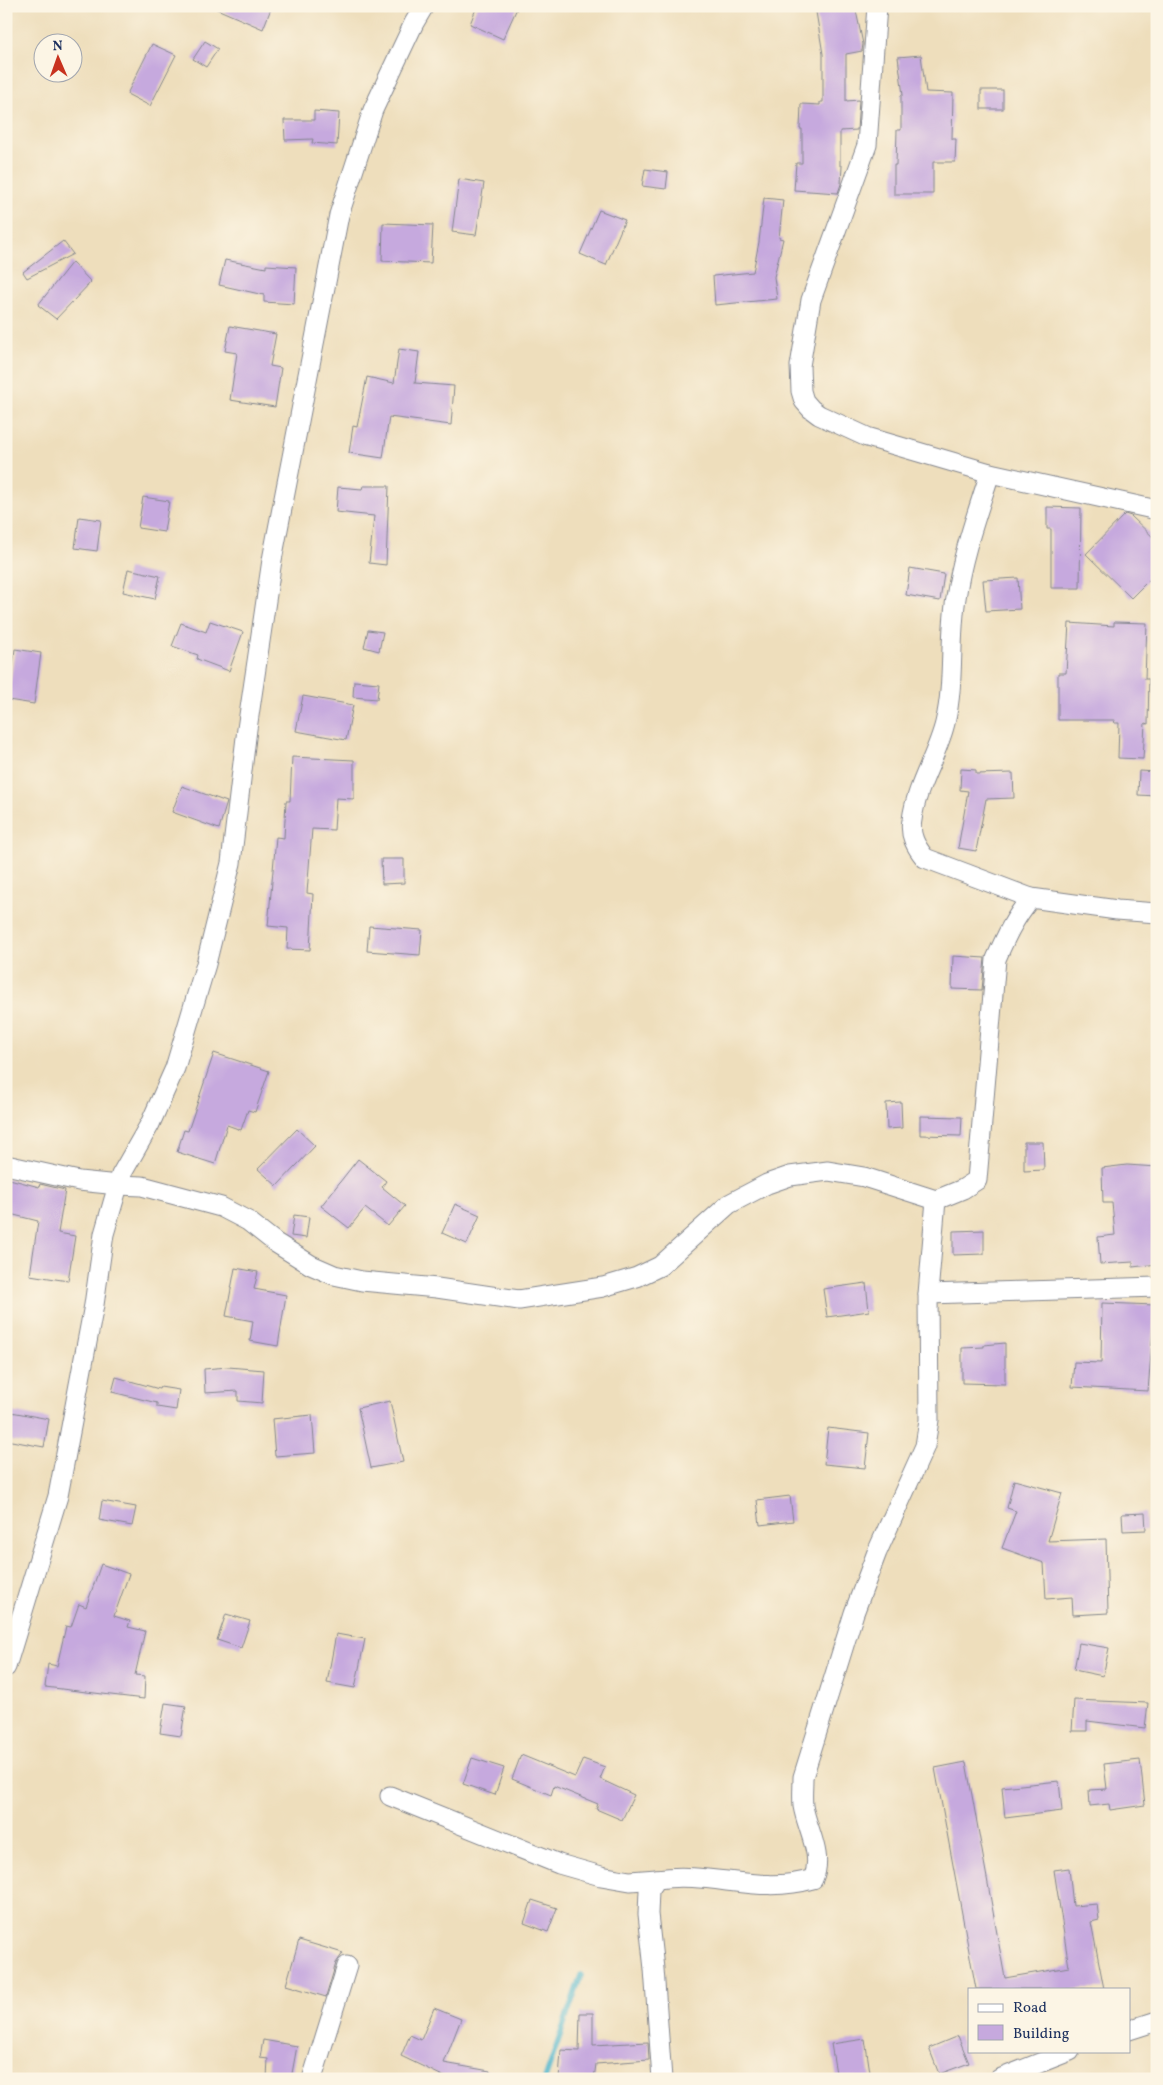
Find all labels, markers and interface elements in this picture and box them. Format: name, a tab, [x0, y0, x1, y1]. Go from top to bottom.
north arrow	[32, 32, 82, 82]
text: N	[52, 37, 63, 56]
legend	[968, 1988, 1130, 2052]
text: Road	[1013, 1998, 1047, 2019]
text: Building	[1013, 2024, 1070, 2045]

